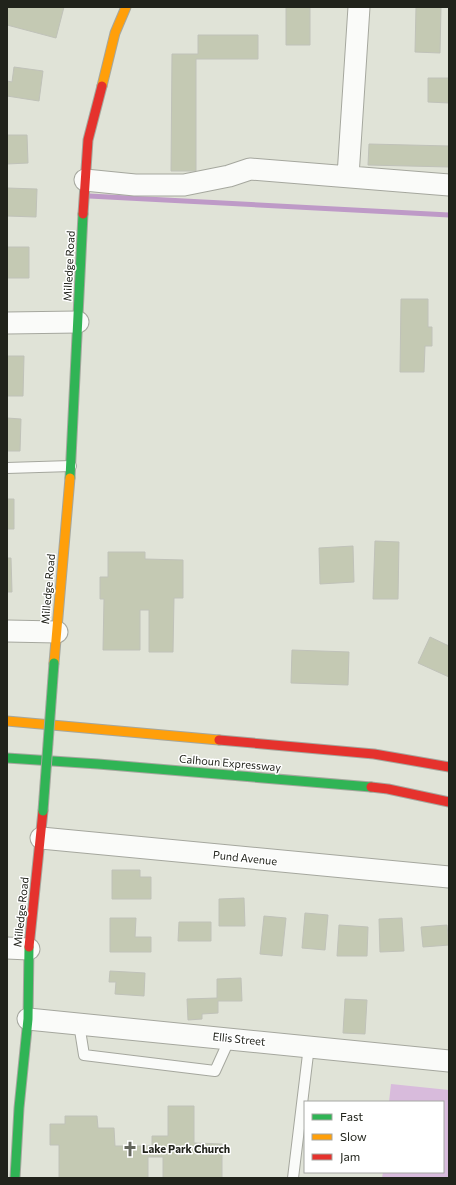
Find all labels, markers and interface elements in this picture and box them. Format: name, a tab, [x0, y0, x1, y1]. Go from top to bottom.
street label: Milledge Road	[60, 230, 77, 302]
street label: Milledge Road	[38, 553, 57, 625]
street label: Calhoun Expressway	[179, 752, 282, 773]
street label: Pund Avenue	[212, 848, 278, 867]
street label: Milledge Road	[10, 876, 31, 948]
street label: Ellis Street	[212, 1029, 267, 1048]
legend	[304, 1101, 444, 1173]
text: Fast	[340, 1109, 363, 1123]
text: Slow	[340, 1129, 367, 1143]
church icon: Lake Park Church	[121, 1140, 139, 1158]
place label: Lake Park Church	[142, 1142, 230, 1155]
text: Jam	[340, 1149, 360, 1164]

